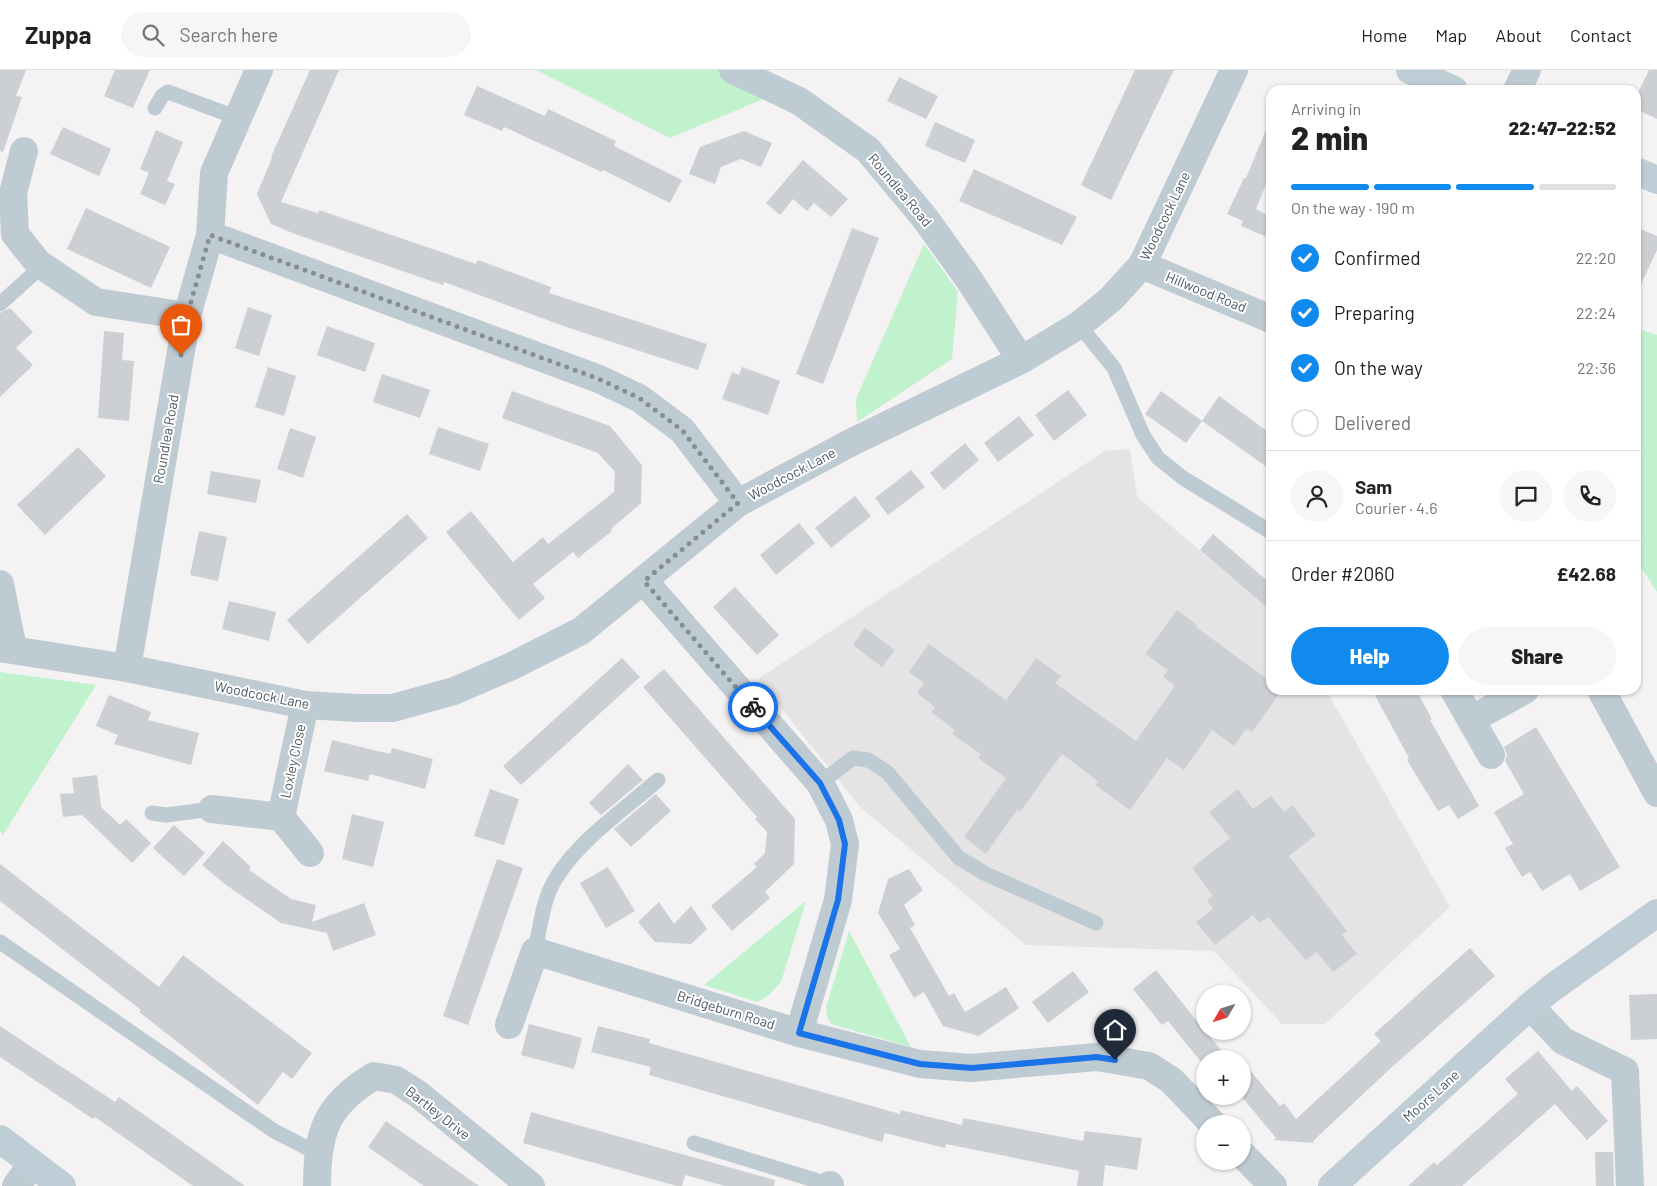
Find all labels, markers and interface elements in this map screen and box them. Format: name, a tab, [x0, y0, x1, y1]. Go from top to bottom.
search box	[121, 12, 471, 57]
text: Zuppa	[25, 20, 91, 49]
icon: search	[139, 21, 167, 49]
text: Search here	[179, 23, 278, 46]
text: Home	[1361, 24, 1407, 46]
text: Map	[1435, 24, 1467, 46]
text: About	[1495, 24, 1542, 46]
text: Contact	[1570, 24, 1632, 46]
text: Arriving in	[1291, 99, 1361, 118]
text: 22:47–22:52	[1508, 116, 1616, 139]
text: 2 min	[1291, 118, 1368, 156]
street label: Roundlea Road	[865, 150, 936, 230]
street label: Woodcock Lane	[1136, 169, 1193, 263]
text: On the way · 190 m	[1291, 198, 1415, 217]
icon: check	[1291, 244, 1319, 272]
text: Confirmed	[1334, 246, 1421, 269]
text: 22:20	[1576, 248, 1616, 267]
street label: Hillwood Road	[1163, 268, 1249, 315]
icon: check	[1291, 299, 1319, 327]
text: Preparing	[1334, 301, 1415, 324]
text: 22:24	[1576, 303, 1616, 322]
pin	[160, 304, 202, 355]
icon: bag	[167, 311, 195, 339]
icon: check	[1291, 354, 1319, 382]
text: On the way	[1334, 356, 1423, 379]
text: 22:36	[1577, 358, 1616, 377]
street label: Roundlea Road	[149, 393, 182, 485]
text: Delivered	[1334, 411, 1411, 434]
street label: Woodcock Lane	[745, 443, 838, 504]
button: person	[1291, 470, 1343, 522]
button: chat	[1500, 470, 1552, 522]
button: phone	[1564, 470, 1616, 522]
text: Sam	[1355, 475, 1392, 498]
text: Courier · 4.6	[1355, 498, 1438, 517]
text: Order #2060	[1291, 562, 1395, 585]
text: £42.68	[1557, 562, 1616, 585]
button: Help	[1291, 627, 1449, 685]
button: Share	[1459, 627, 1616, 685]
street label: Woodcock Lane	[213, 677, 311, 712]
courier	[728, 682, 778, 732]
icon: bike	[739, 693, 767, 721]
street label: Loxley Close	[276, 722, 309, 800]
north arrow	[1196, 985, 1251, 1040]
map controls	[1196, 985, 1251, 1170]
street label: Bridgeburn Road	[675, 987, 777, 1033]
pin	[1094, 1009, 1136, 1060]
icon: home	[1101, 1016, 1129, 1044]
button: +	[1196, 1050, 1251, 1105]
street label: Moors Lane	[1399, 1066, 1462, 1125]
street label: Bartley Drive	[403, 1082, 474, 1143]
button: −	[1196, 1115, 1251, 1170]

